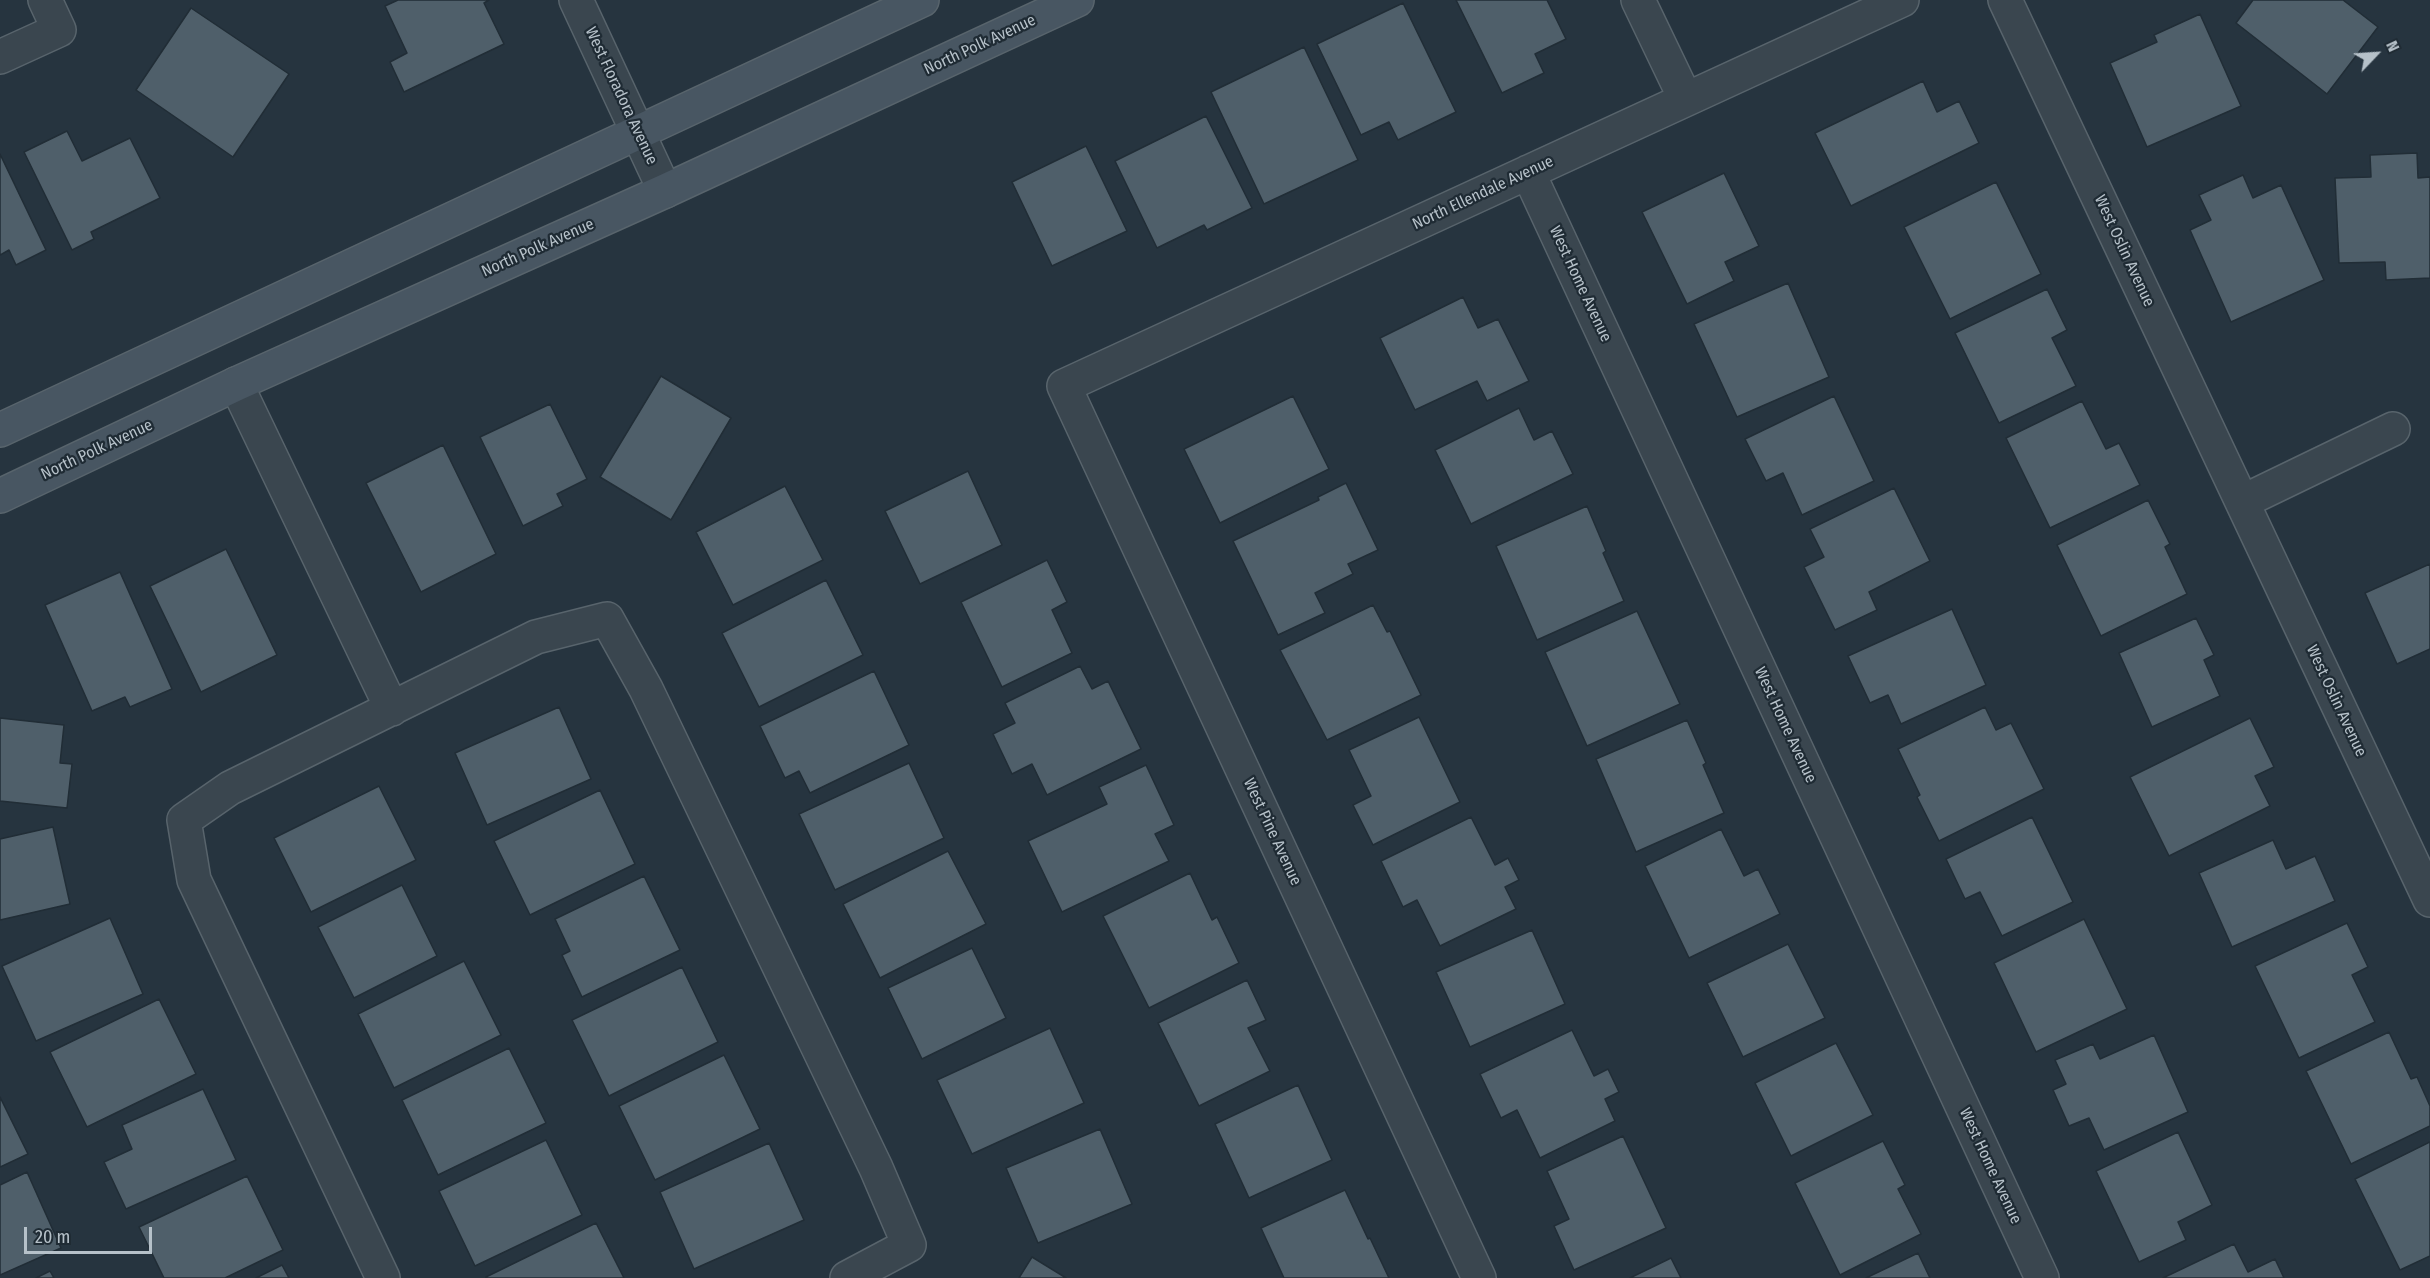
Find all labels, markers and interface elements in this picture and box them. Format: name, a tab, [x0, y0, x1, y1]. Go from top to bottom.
street label: North Polk Avenue	[921, 11, 1039, 79]
street label: West Floradora Avenue	[581, 24, 661, 168]
north arrow	[2346, 24, 2406, 84]
text: N	[2382, 38, 2403, 55]
street label: North Ellendale Avenue	[1409, 152, 1557, 234]
street label: West Oslin Avenue	[2090, 192, 2158, 310]
street label: North Polk Avenue	[479, 215, 597, 281]
street label: West Home Avenue	[1545, 223, 1615, 345]
street label: North Polk Avenue	[38, 416, 156, 484]
street label: West Oslin Avenue	[2302, 642, 2370, 760]
street label: West Home Avenue	[1750, 664, 1820, 786]
street label: West Pine Avenue	[1239, 775, 1305, 889]
street label: West Home Avenue	[1955, 1105, 2025, 1227]
scale bar	[27, 1215, 154, 1253]
text: 20 m	[35, 1226, 70, 1248]

